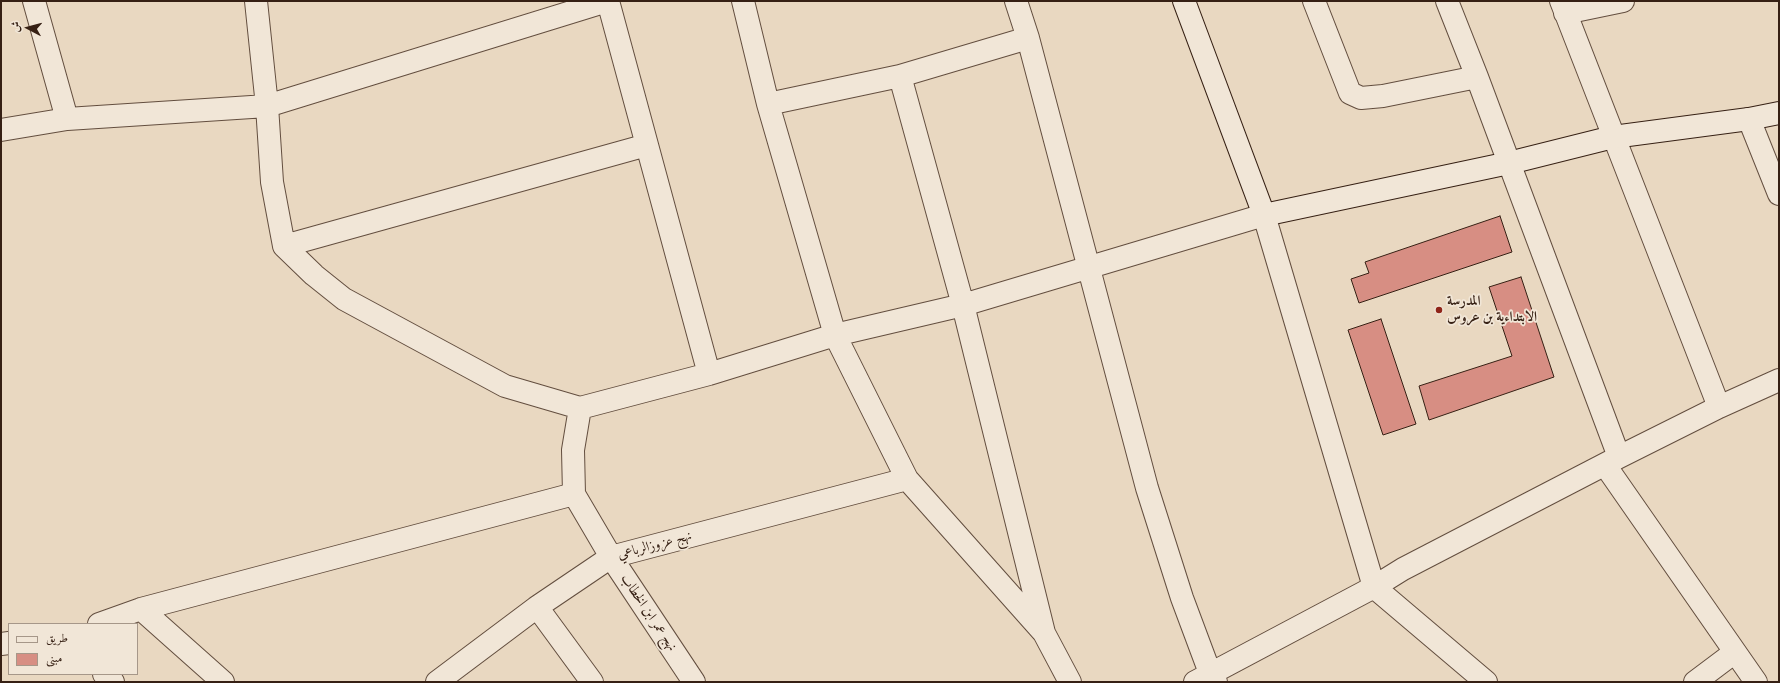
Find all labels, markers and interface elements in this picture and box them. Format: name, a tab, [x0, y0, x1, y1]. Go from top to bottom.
north arrow	[8, 8, 48, 48]
text: ش	[9, 21, 23, 33]
place label: المدرسة الابتداءية بن عروس	[1447, 294, 1537, 326]
marker: المدرسة الابتداءية بن عروس	[1434, 305, 1444, 315]
street label: نهج عزوزالرباعي	[616, 528, 694, 564]
street label: نهج عمر ابن الخطاب	[616, 571, 680, 655]
legend	[8, 623, 138, 675]
text: طريق	[46, 631, 68, 646]
text: مبنى	[46, 651, 62, 666]

